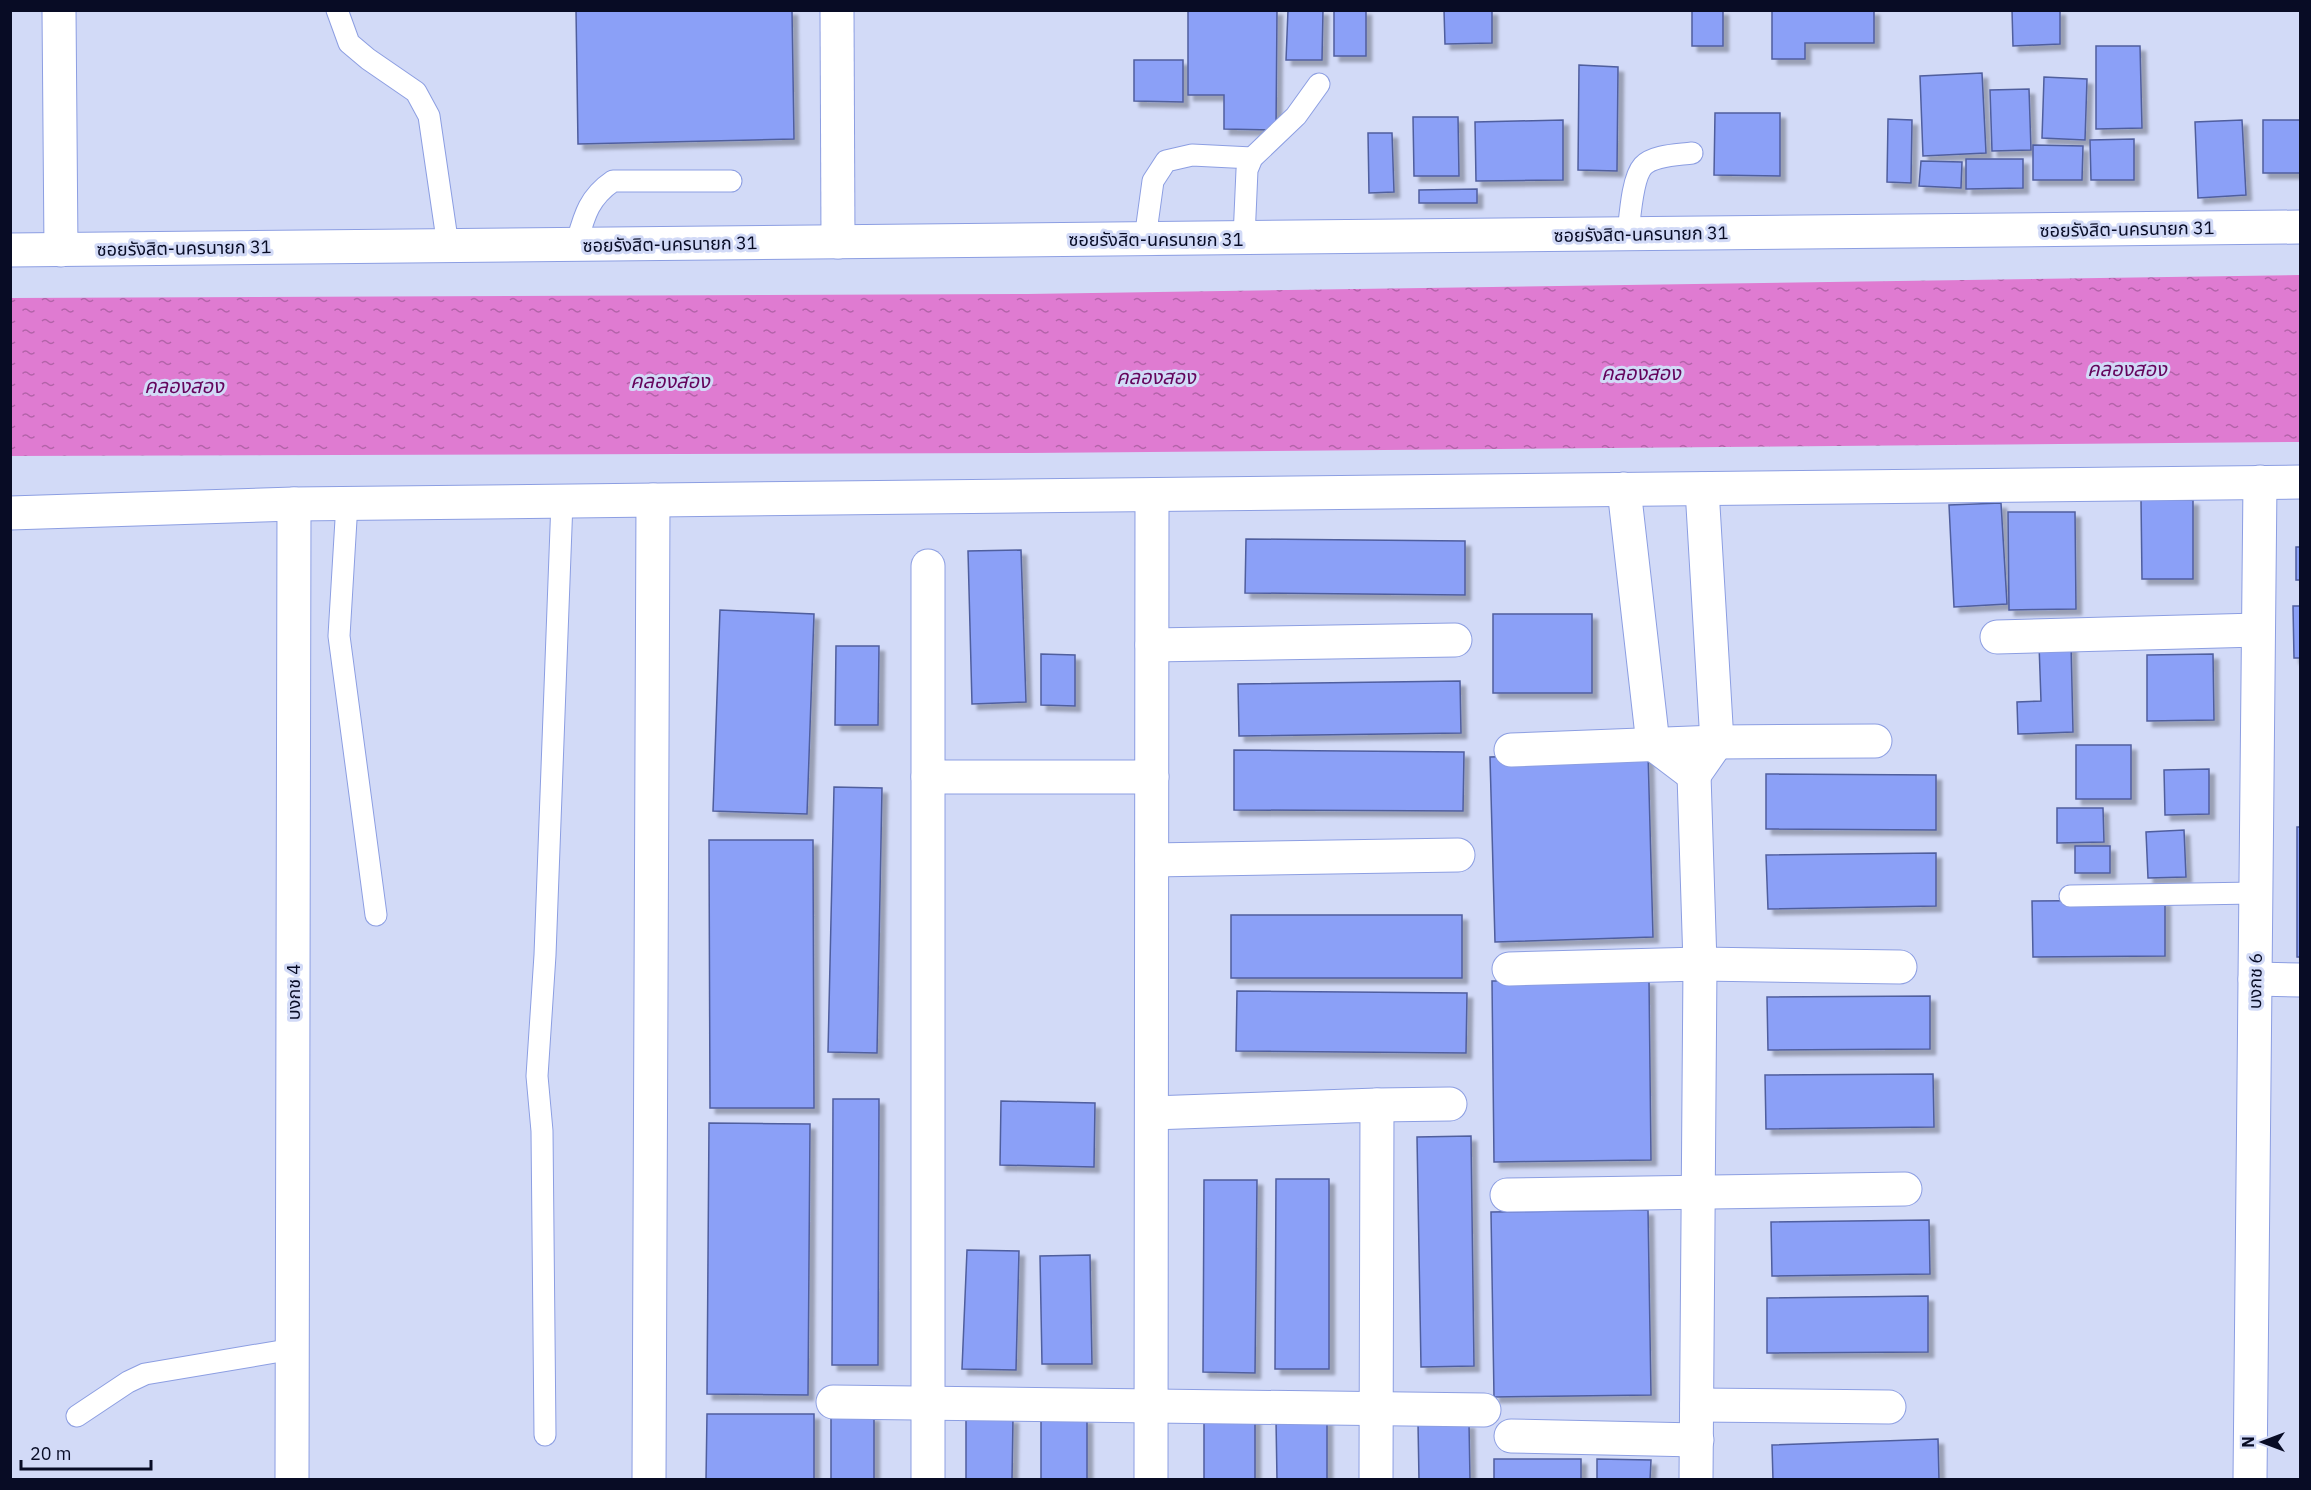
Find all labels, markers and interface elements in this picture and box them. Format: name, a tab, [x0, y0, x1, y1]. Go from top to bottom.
street label: ซอยรังสิต-นครนายก 31	[2039, 216, 2215, 242]
street label: ซอยรังสิต-นครนายก 31	[1553, 221, 1729, 247]
street label: ซอยรังสิต-นครนายก 31	[1069, 228, 1243, 251]
street label: ซอยรังสิต-นครนายก 31	[582, 231, 758, 257]
street label: ซอยรังสิต-นครนายก 31	[96, 235, 272, 261]
water label: คลองสอง	[2087, 355, 2168, 382]
water label: คลองสอง	[1601, 359, 1682, 386]
water label: คลองสอง	[1116, 363, 1197, 390]
water label: คลองสอง	[630, 367, 711, 394]
water label: คลองสอง	[144, 372, 225, 399]
street label: บงกช 6	[2243, 953, 2267, 1009]
street label: บงกช 4	[282, 964, 305, 1020]
north arrow	[2233, 1412, 2293, 1472]
scale bar	[21, 1433, 152, 1471]
text: N	[2238, 1436, 2258, 1448]
text: 20 m	[30, 1442, 72, 1465]

